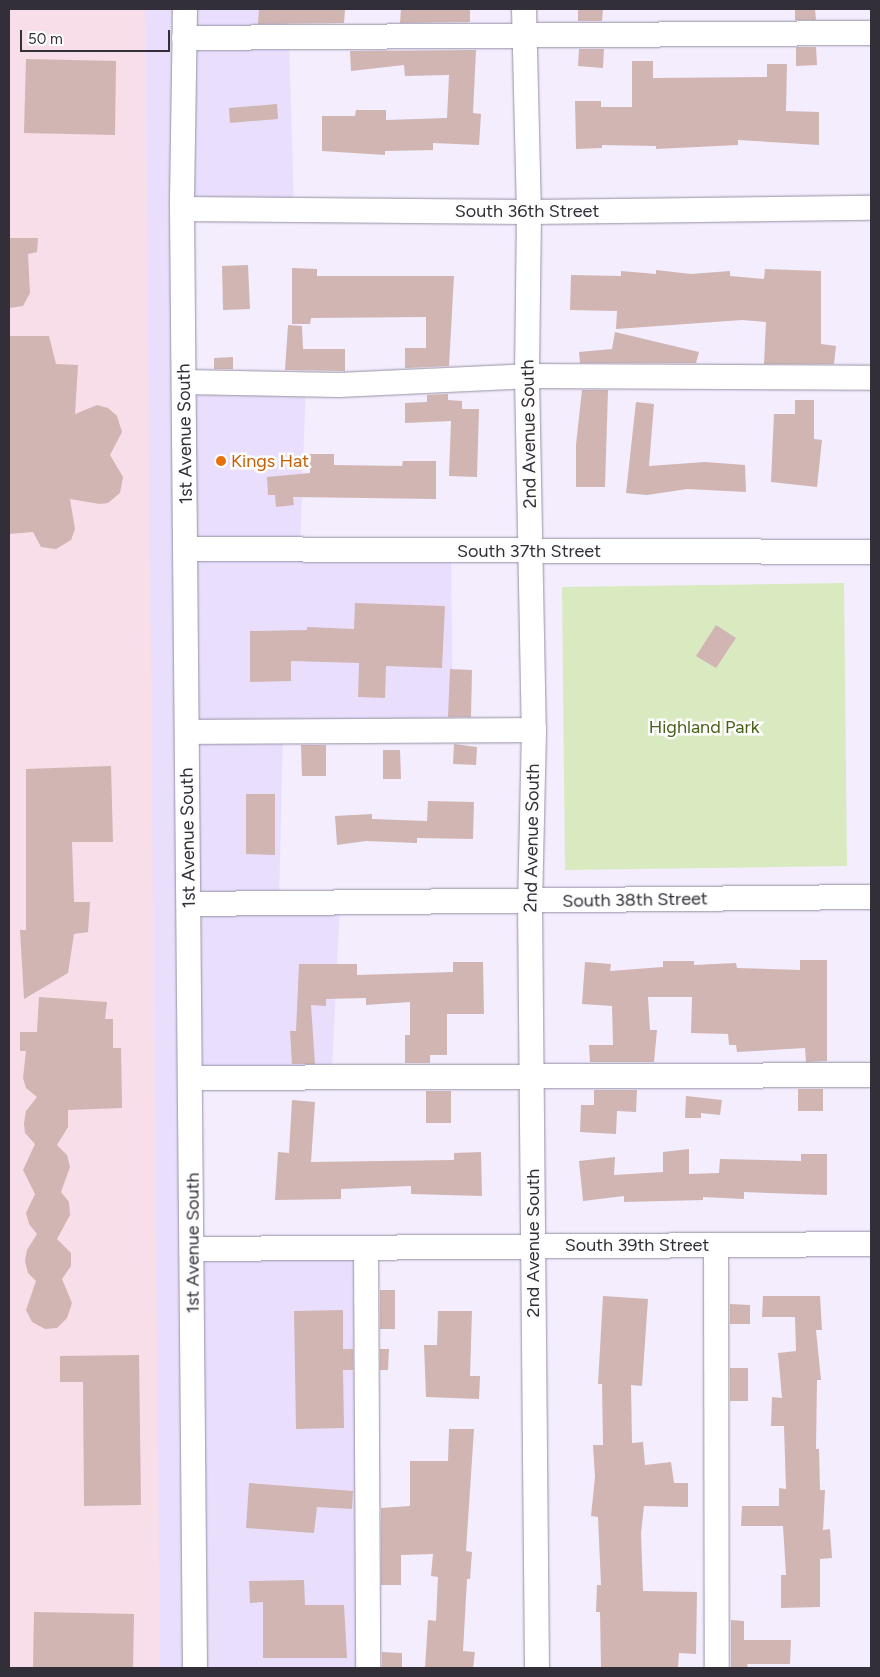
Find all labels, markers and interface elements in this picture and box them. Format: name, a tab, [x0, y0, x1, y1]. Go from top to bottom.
scale bar	[22, 20, 172, 52]
text: 50 m	[28, 30, 63, 48]
street label: South 36th Street	[455, 200, 599, 222]
street label: 2nd Avenue South	[517, 359, 541, 509]
street label: 1st Avenue South	[173, 363, 197, 505]
place label: Kings Hat	[231, 450, 309, 472]
marker: Kings Hat	[215, 455, 227, 467]
street label: South 37th Street	[457, 540, 601, 562]
park label: Highland Park	[649, 716, 759, 738]
street label: 2nd Avenue South	[520, 763, 544, 913]
street label: 1st Avenue South	[176, 767, 200, 909]
street label: South 38th Street	[562, 888, 708, 912]
street label: 2nd Avenue South	[522, 1169, 544, 1317]
street label: 1st Avenue South	[182, 1173, 204, 1313]
street label: South 39th Street	[565, 1234, 709, 1256]

